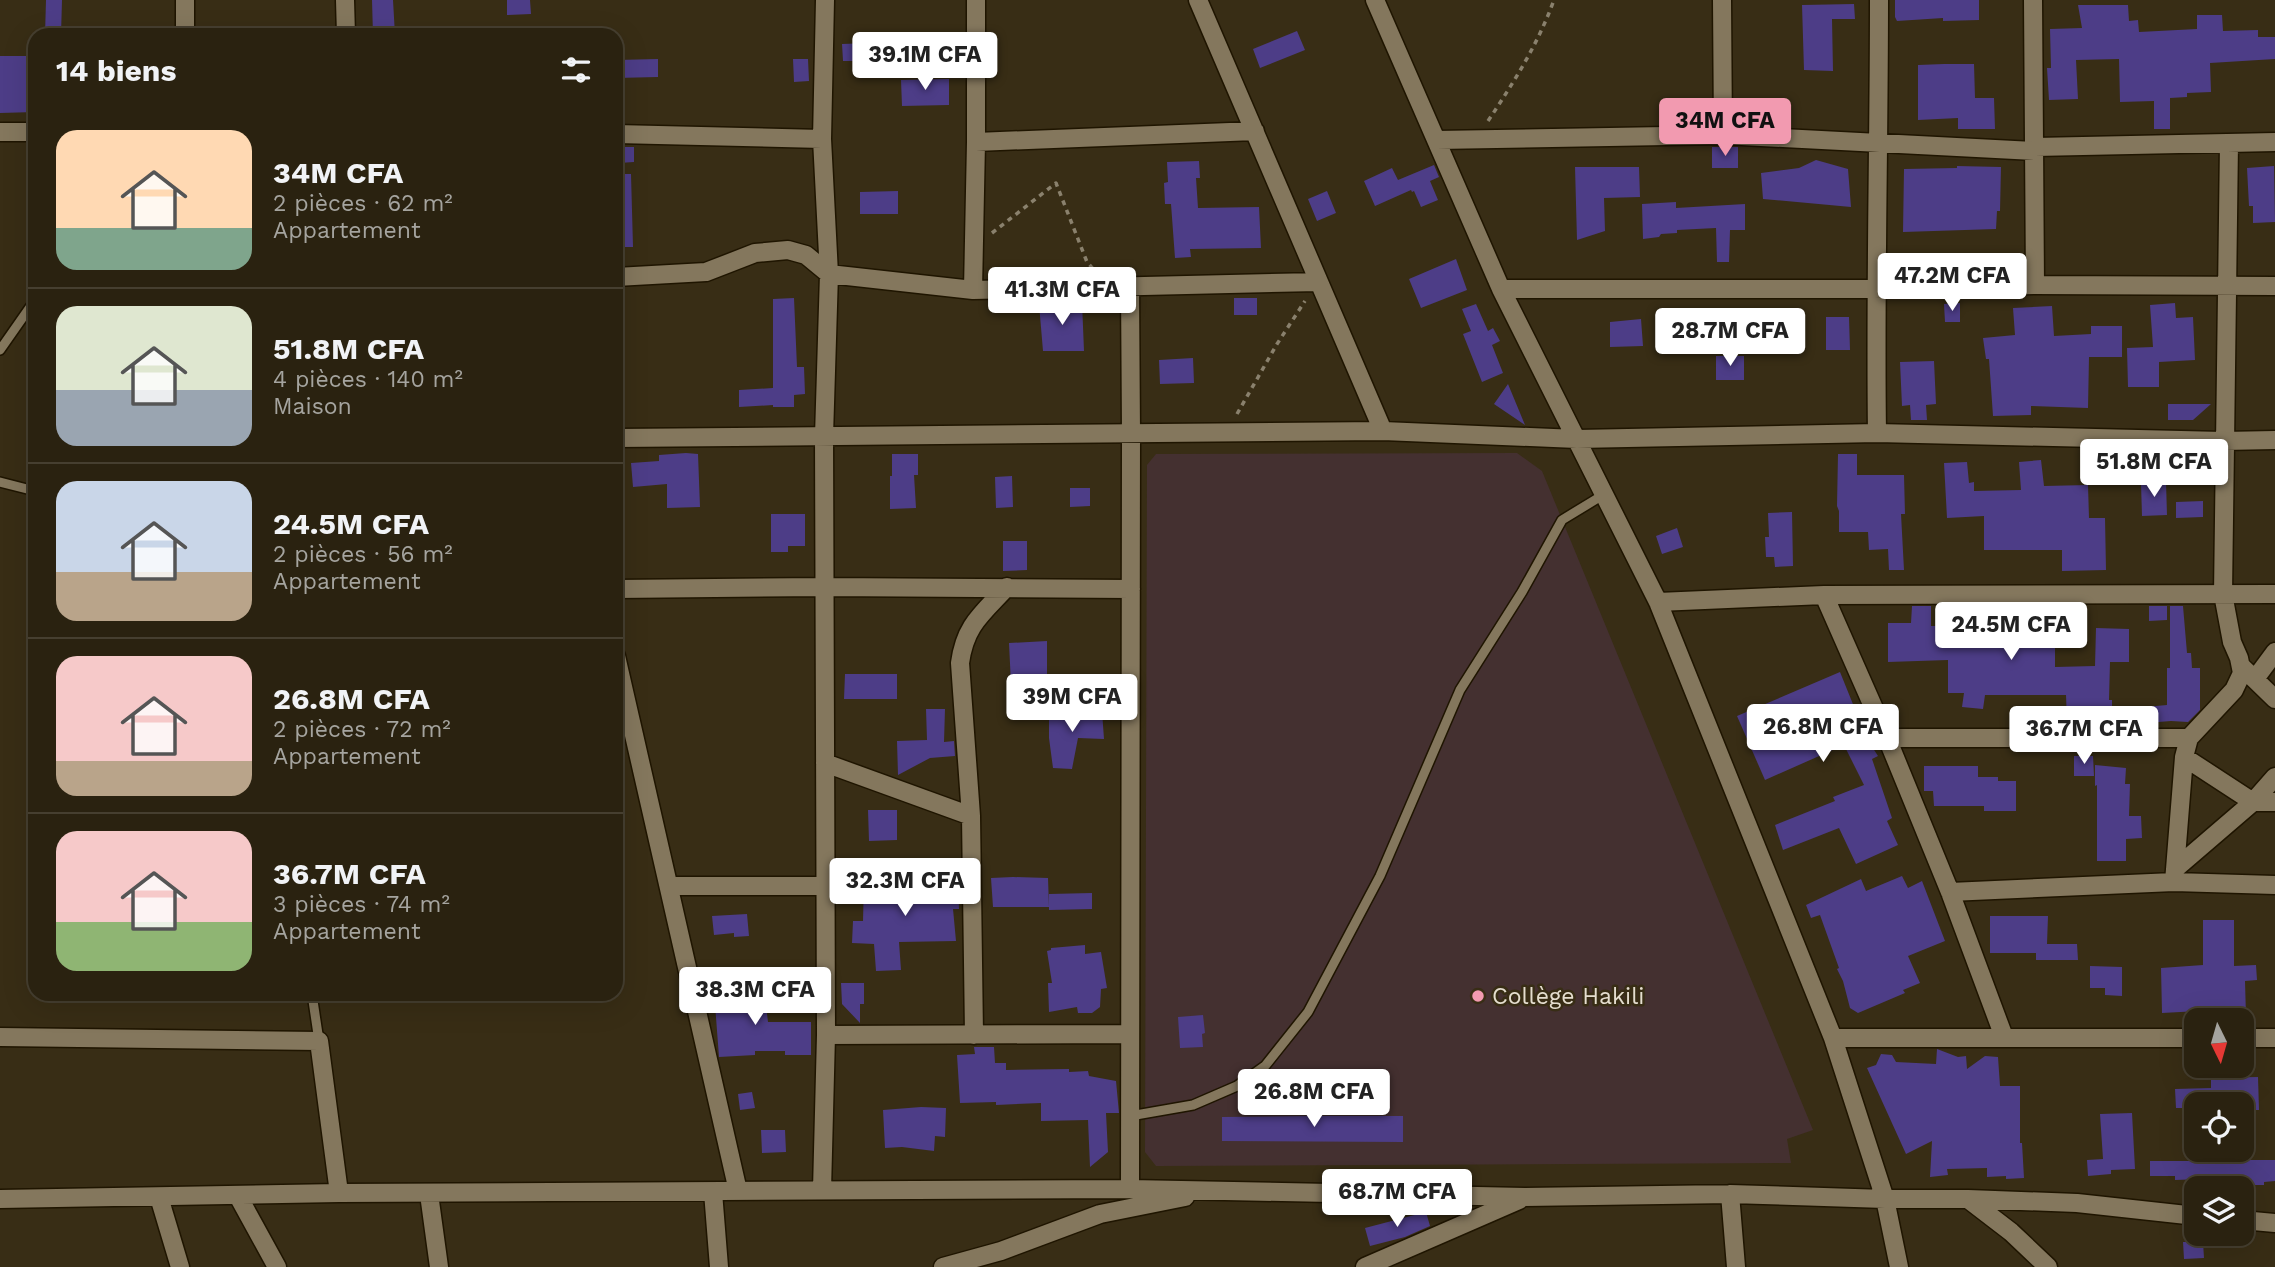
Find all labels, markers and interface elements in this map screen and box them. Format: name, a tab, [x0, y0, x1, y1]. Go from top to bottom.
pin: 39.1M CFA	[845, 32, 1005, 92]
text: 39.1M CFA	[868, 41, 982, 68]
icon: filters	[557, 51, 595, 89]
text: 14 biens	[56, 53, 176, 88]
pin: 34M CFA	[1660, 99, 1790, 158]
text: 34M CFA	[1675, 107, 1775, 134]
text: 34M CFA	[273, 155, 403, 190]
icon: home	[112, 158, 196, 242]
text: 2 pièces · 62 m²	[273, 190, 453, 217]
text: Appartement	[273, 217, 421, 244]
pin: 47.2M CFA	[1872, 254, 2032, 313]
text: 47.2M CFA	[1894, 262, 2010, 289]
pin: 41.3M CFA	[982, 268, 1142, 327]
text: 41.3M CFA	[1004, 276, 1120, 303]
pin: 28.7M CFA	[1650, 308, 1810, 368]
text: 28.7M CFA	[1671, 317, 1789, 344]
text: 51.8M CFA	[273, 331, 424, 366]
icon: home	[112, 334, 196, 418]
text: 4 pièces · 140 m²	[273, 366, 463, 393]
text: Maison	[273, 393, 352, 420]
pin: 51.8M CFA	[2074, 440, 2234, 499]
text: 51.8M CFA	[2096, 448, 2212, 475]
text: 24.5M CFA	[273, 506, 429, 541]
icon: home	[112, 509, 196, 593]
text: 2 pièces · 56 m²	[273, 541, 453, 568]
text: Appartement	[273, 568, 421, 595]
pin: 24.5M CFA	[1931, 602, 2091, 662]
text: 24.5M CFA	[1951, 611, 2071, 638]
pin: 39M CFA	[1007, 674, 1137, 734]
text: 26.8M CFA	[273, 681, 430, 716]
text: 39M CFA	[1022, 683, 1122, 710]
icon: home	[112, 684, 196, 768]
pin: 26.8M CFA	[1743, 704, 1903, 764]
pin: 36.7M CFA	[2004, 706, 2164, 766]
text: 26.8M CFA	[1763, 713, 1883, 740]
text: 36.7M CFA	[2025, 715, 2143, 742]
text: 2 pièces · 72 m²	[273, 716, 451, 743]
text: Appartement	[273, 743, 421, 770]
text: 36.7M CFA	[273, 856, 426, 891]
pin: 32.3M CFA	[825, 858, 985, 918]
icon: home	[112, 859, 196, 943]
text: 32.3M CFA	[845, 867, 965, 894]
text: 3 pièces · 74 m²	[273, 891, 450, 918]
text: Appartement	[273, 918, 421, 945]
pin: 38.3M CFA	[675, 968, 835, 1027]
text: 38.3M CFA	[695, 976, 815, 1003]
place label: Collège Hakili	[1492, 983, 1644, 1010]
marker: Collège Hakili	[1470, 988, 1486, 1004]
north arrow	[2184, 1008, 2254, 1078]
map controls	[2184, 1008, 2254, 1246]
pin: 26.8M CFA	[1234, 1070, 1394, 1129]
text: 26.8M CFA	[1254, 1078, 1374, 1105]
button: locate	[2184, 1092, 2254, 1162]
pin: 68.7M CFA	[1317, 1170, 1477, 1229]
button: layers	[2184, 1176, 2254, 1246]
text: 68.7M CFA	[1338, 1178, 1456, 1205]

